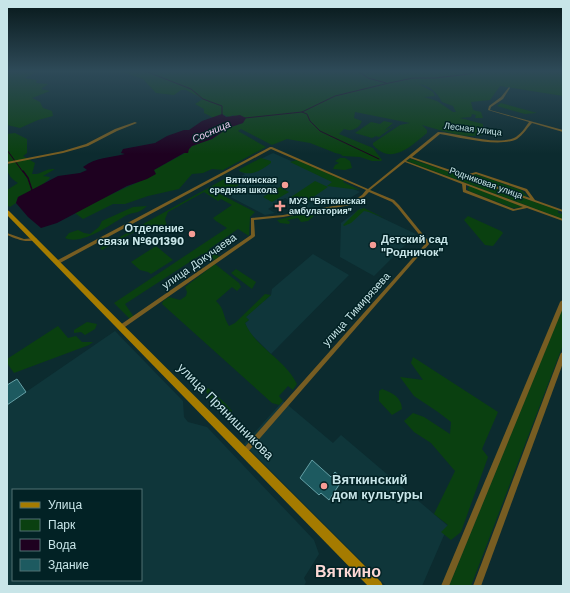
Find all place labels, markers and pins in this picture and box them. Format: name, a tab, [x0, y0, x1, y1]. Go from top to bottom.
place label: Вяткинская средняя школа	[209, 175, 278, 195]
marker: Вяткинская средняя школа	[280, 180, 290, 190]
place label: МУЗ "Вяткинская амбулатория"	[289, 196, 366, 216]
marker: МУЗ "Вяткинская амбулатория"	[274, 200, 286, 212]
place label: Отделение связи №601390	[98, 222, 184, 248]
marker: Отделение связи №601390	[187, 229, 197, 239]
place label: Детский сад "Родничок"	[381, 233, 448, 259]
marker: Детский сад "Родничок"	[368, 240, 378, 250]
place label: Вяткинский дом культуры	[332, 472, 423, 502]
marker: Вяткинский дом культуры	[319, 481, 329, 491]

